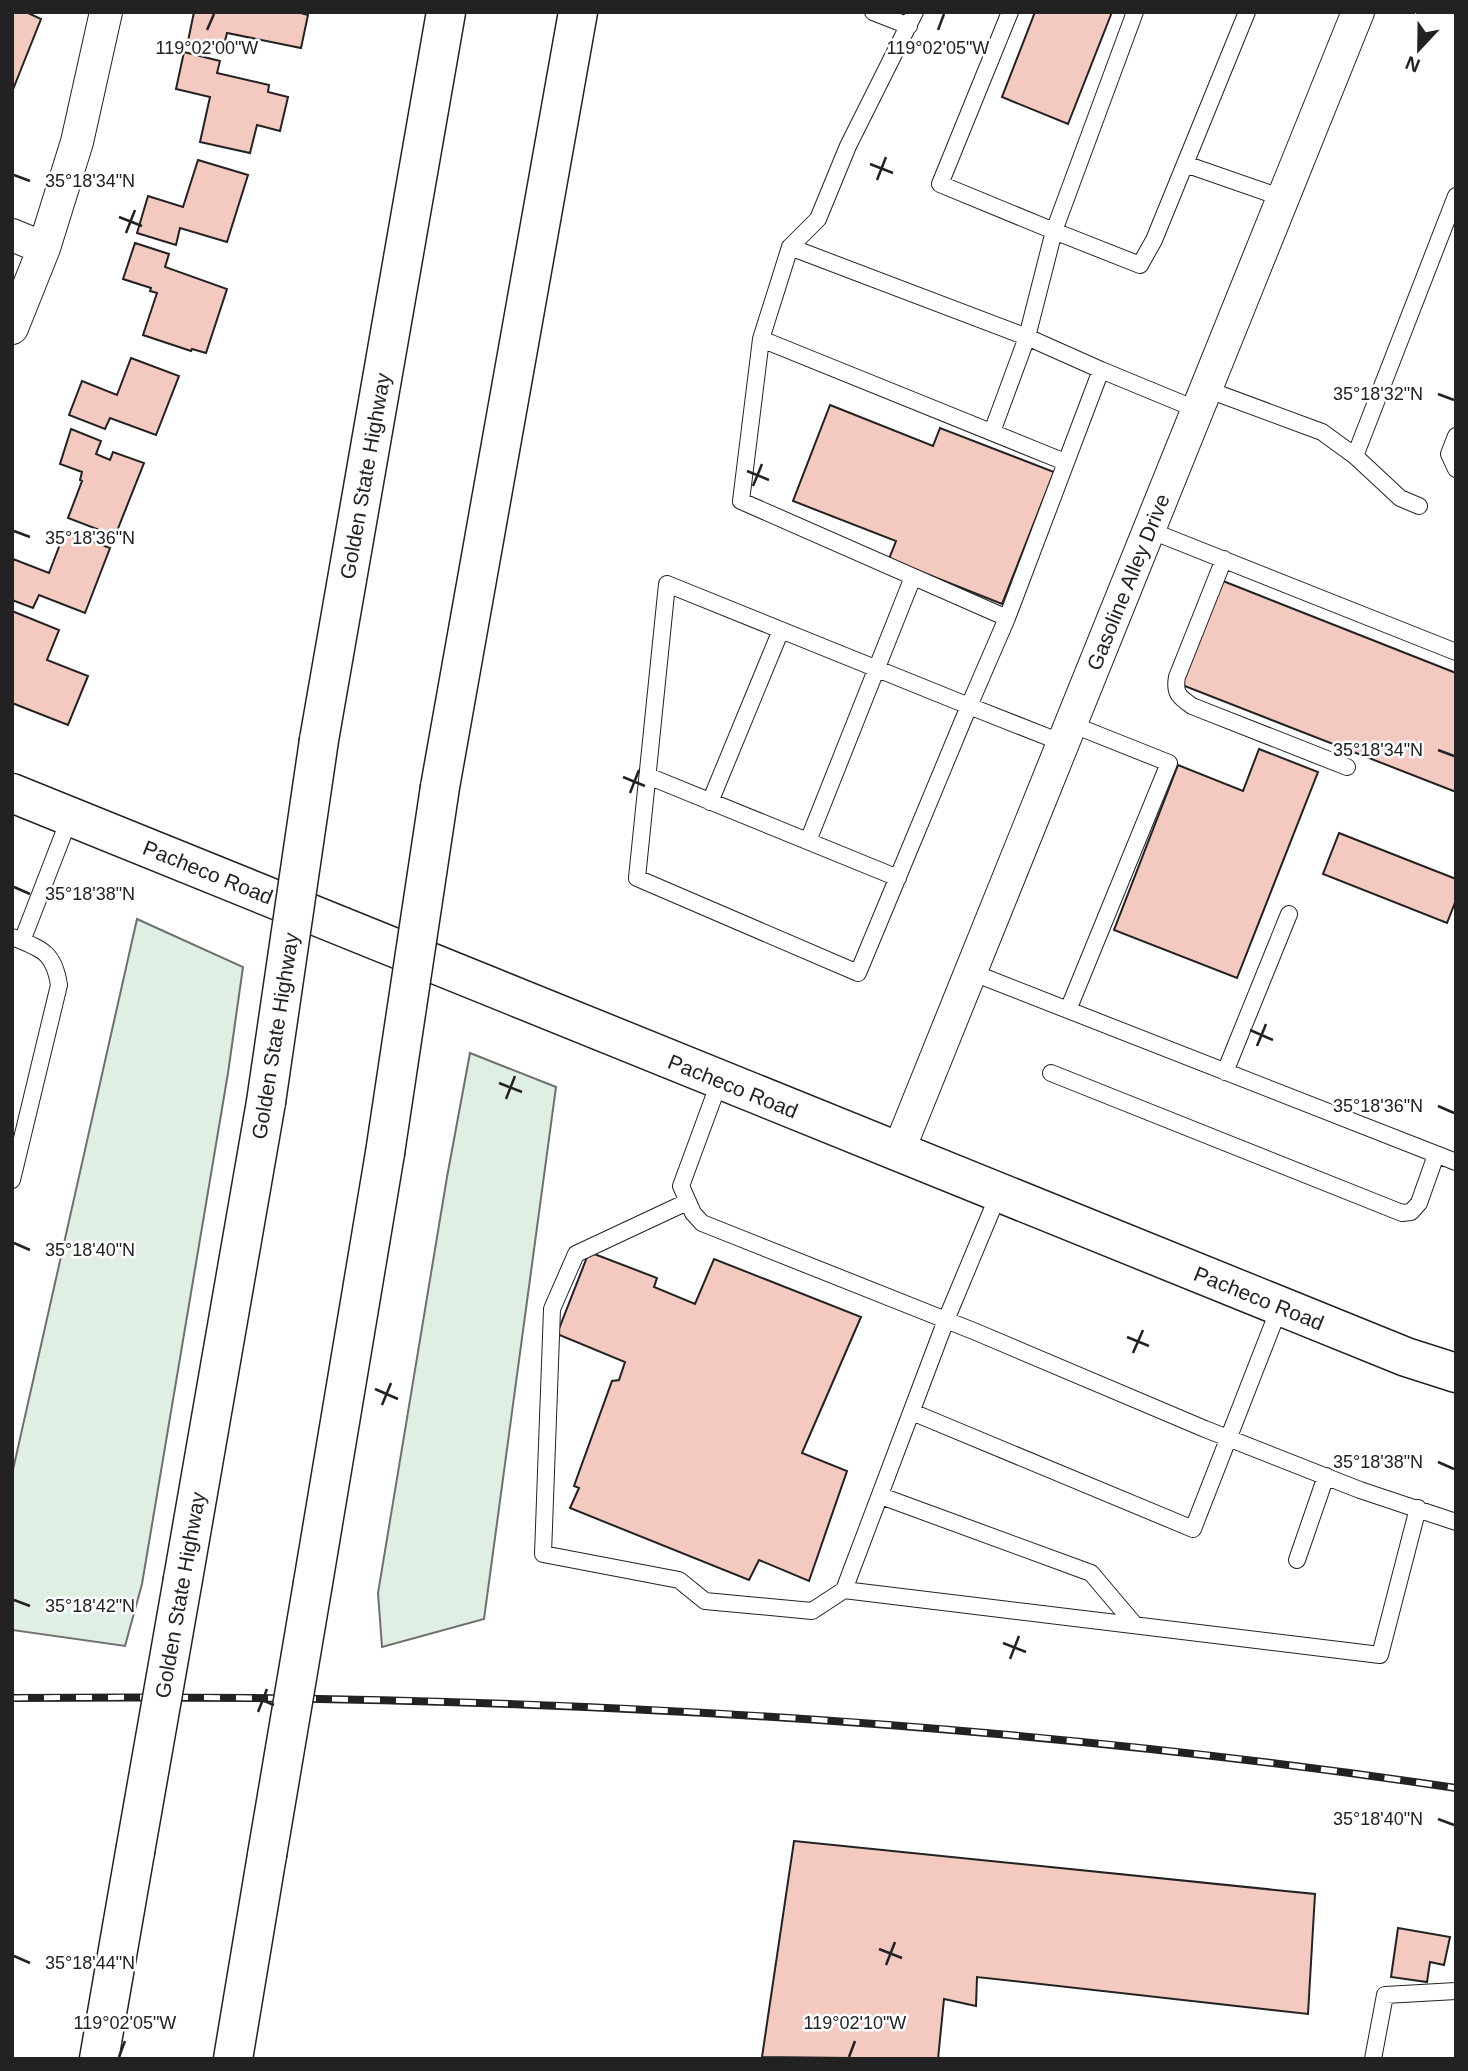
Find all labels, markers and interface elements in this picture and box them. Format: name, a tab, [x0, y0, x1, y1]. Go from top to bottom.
north arrow	[1384, 14, 1454, 84]
text: 119°02'00"W	[156, 38, 258, 58]
text: 119°02'05"W	[887, 38, 989, 58]
text: N	[1403, 52, 1423, 77]
text: 35°18'34"N	[45, 171, 135, 191]
street label: Golden State Highway	[336, 371, 395, 581]
text: 35°18'32"N	[1333, 384, 1423, 404]
street label: Gasoline Alley Drive	[1082, 491, 1174, 673]
text: 35°18'36"N	[45, 528, 135, 548]
text: 35°18'34"N	[1333, 740, 1423, 760]
street label: Pacheco Road	[140, 836, 276, 908]
text: 35°18'38"N	[45, 884, 135, 904]
street label: Golden State Highway	[247, 931, 303, 1141]
street label: Pacheco Road	[665, 1050, 801, 1122]
text: 35°18'36"N	[1333, 1096, 1423, 1116]
text: 35°18'40"N	[45, 1240, 135, 1260]
street label: Pacheco Road	[1191, 1262, 1327, 1334]
text: 35°18'38"N	[1333, 1452, 1423, 1472]
street label: Golden State Highway	[151, 1490, 210, 1700]
text: 35°18'42"N	[45, 1596, 135, 1616]
text: 35°18'40"N	[1333, 1809, 1423, 1829]
text: 35°18'44"N	[45, 1953, 135, 1973]
text: 119°02'05"W	[74, 2013, 176, 2033]
text: 119°02'10"W	[804, 2013, 906, 2033]

